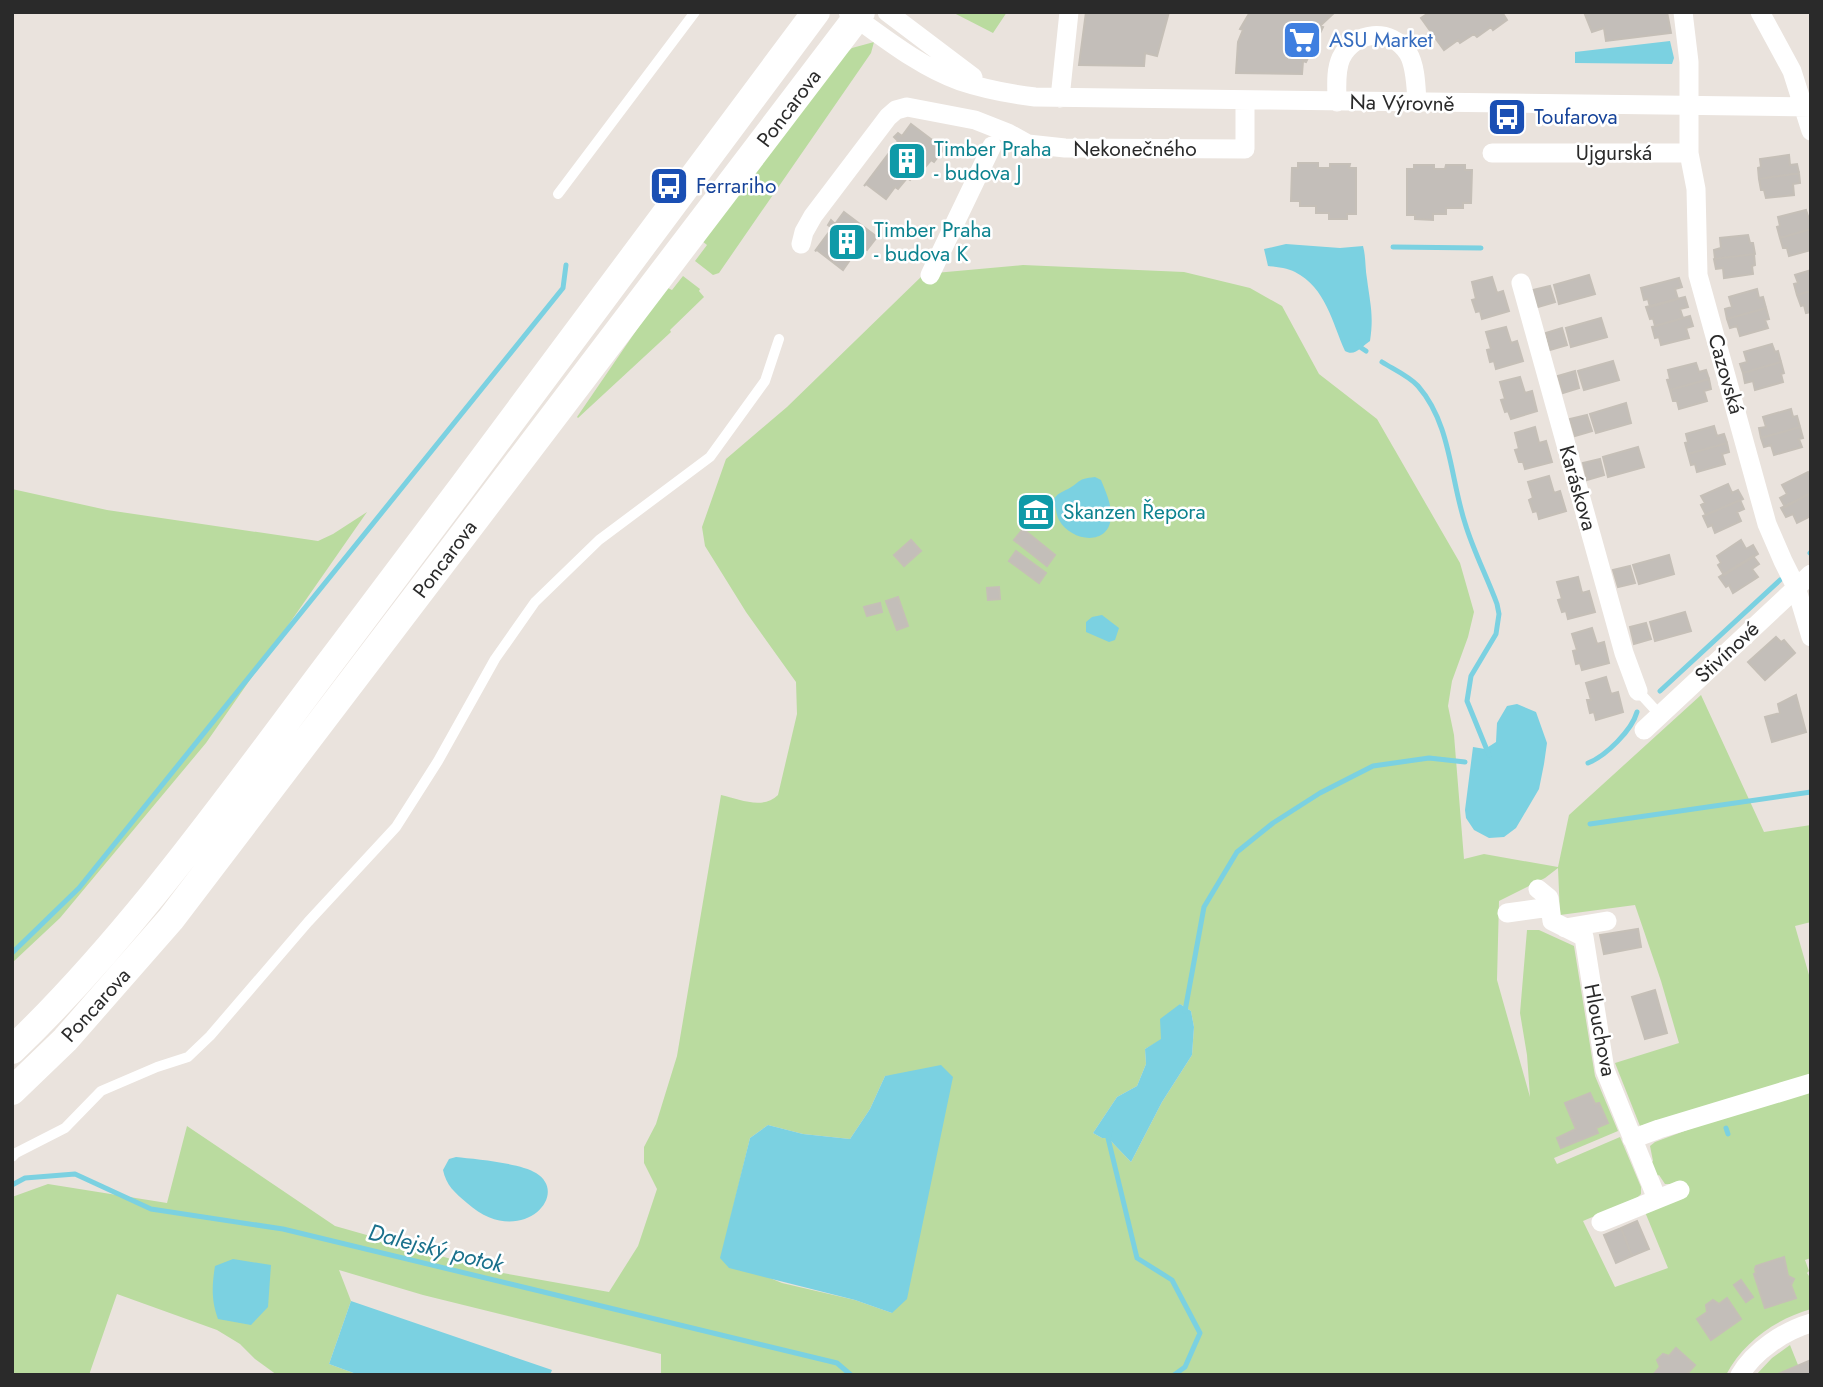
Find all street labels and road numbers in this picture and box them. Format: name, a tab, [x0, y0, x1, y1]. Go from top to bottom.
street label: Poncarova	[750, 63, 828, 153]
street label: Na Výrovně	[1349, 87, 1455, 119]
street label: Nekonečného	[1073, 134, 1197, 164]
street label: Ujgurská	[1576, 138, 1652, 168]
street label: Cazovská	[1700, 330, 1752, 418]
street label: Karáskova	[1552, 442, 1604, 534]
street label: Poncarova	[406, 514, 484, 604]
street label: Stivínové	[1688, 614, 1766, 690]
street label: Poncarova	[54, 961, 138, 1049]
street label: Hlouchova	[1576, 981, 1624, 1079]

